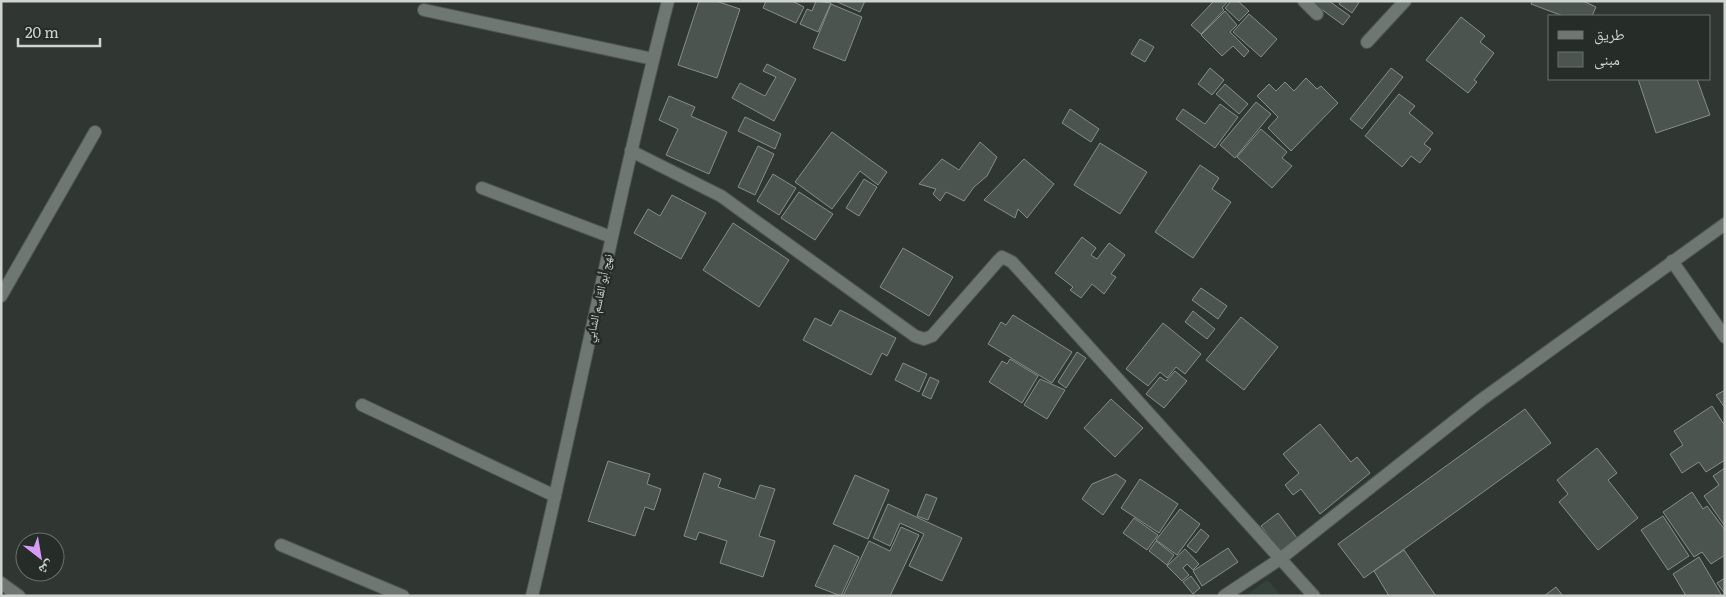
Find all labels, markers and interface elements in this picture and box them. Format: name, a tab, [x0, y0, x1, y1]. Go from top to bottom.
scale bar	[18, 15, 100, 47]
legend	[1548, 15, 1711, 80]
text: 20 m	[25, 20, 59, 43]
text: طريق	[1594, 22, 1625, 45]
text: مبنى	[1594, 47, 1620, 70]
street label: نهج أبو القاسم الشابي	[580, 252, 618, 344]
north arrow	[15, 532, 65, 582]
text: ش	[36, 557, 59, 581]

